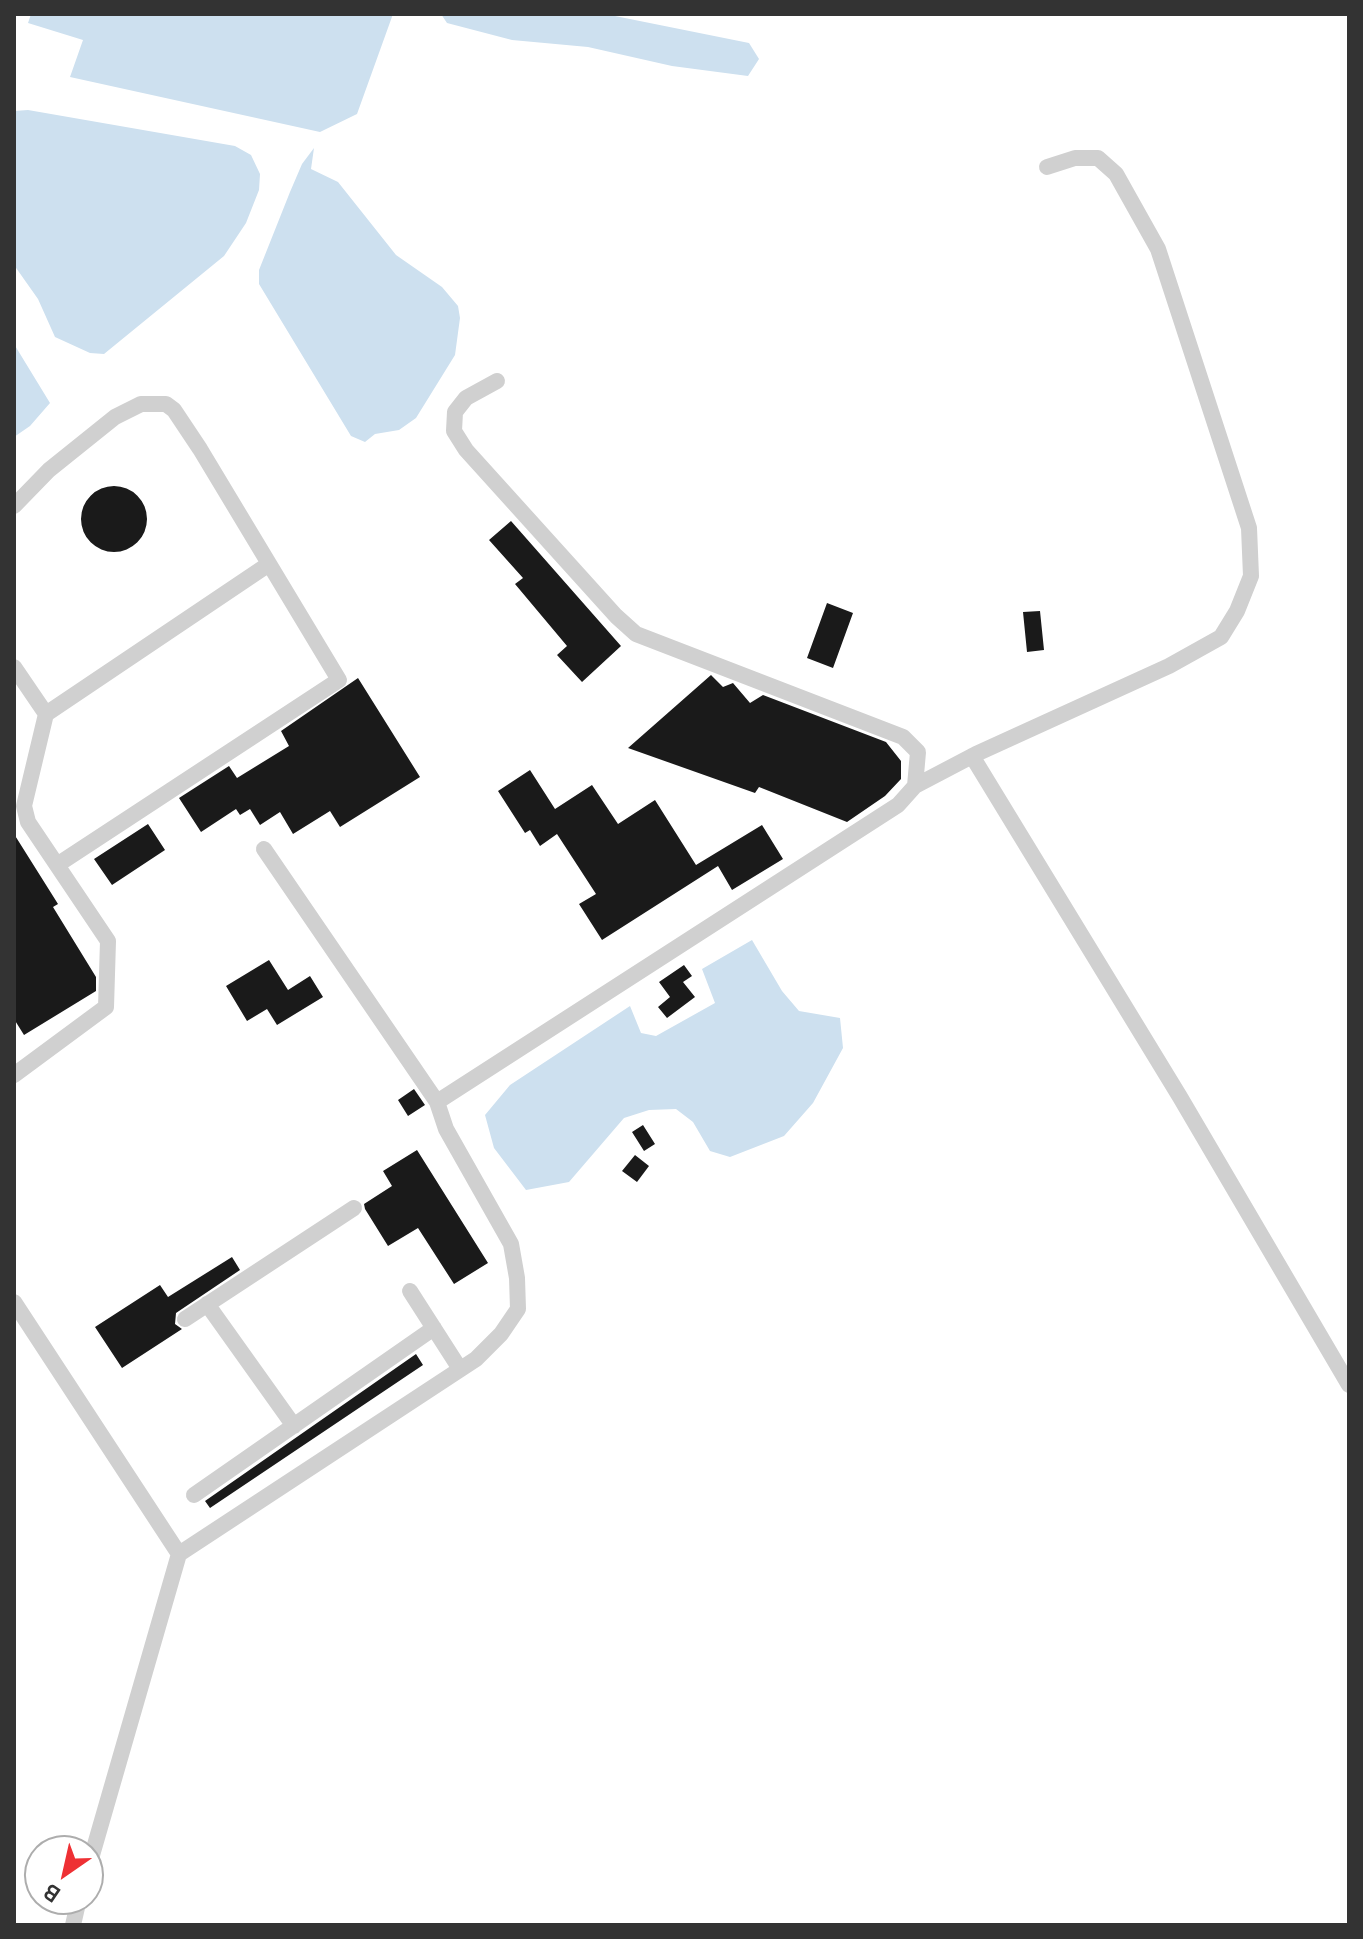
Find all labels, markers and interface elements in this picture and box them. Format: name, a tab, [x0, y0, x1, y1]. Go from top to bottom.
north arrow	[24, 1835, 104, 1915]
text: B	[38, 1877, 66, 1910]

